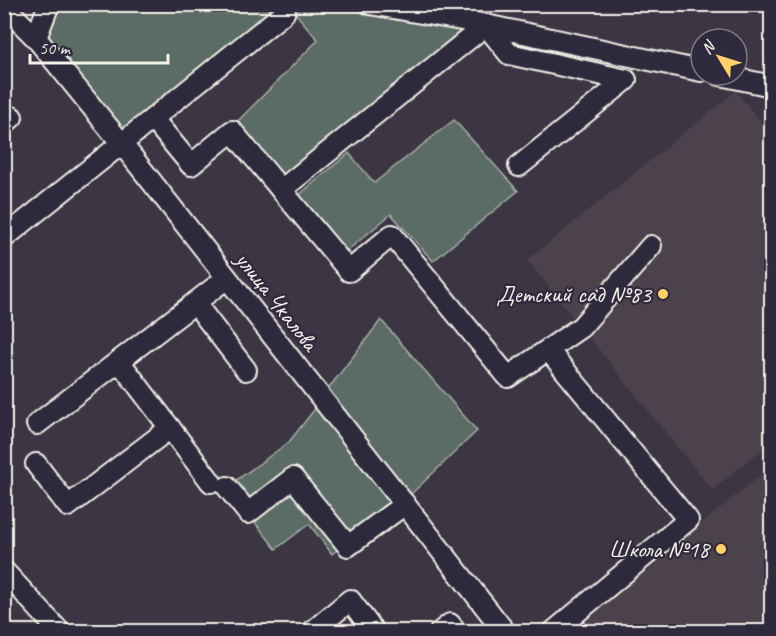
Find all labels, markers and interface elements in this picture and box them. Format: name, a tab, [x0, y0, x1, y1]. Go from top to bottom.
scale bar	[30, 27, 168, 65]
north arrow	[689, 27, 749, 87]
text: N	[697, 36, 721, 58]
text: 50 m	[39, 37, 72, 59]
street label: улица Чкалова	[228, 244, 326, 358]
place label: Детский сад №83	[496, 279, 653, 309]
marker: Детский сад №83	[656, 287, 670, 301]
place label: Школа №18	[609, 534, 711, 564]
marker: Школа №18	[714, 542, 728, 556]

